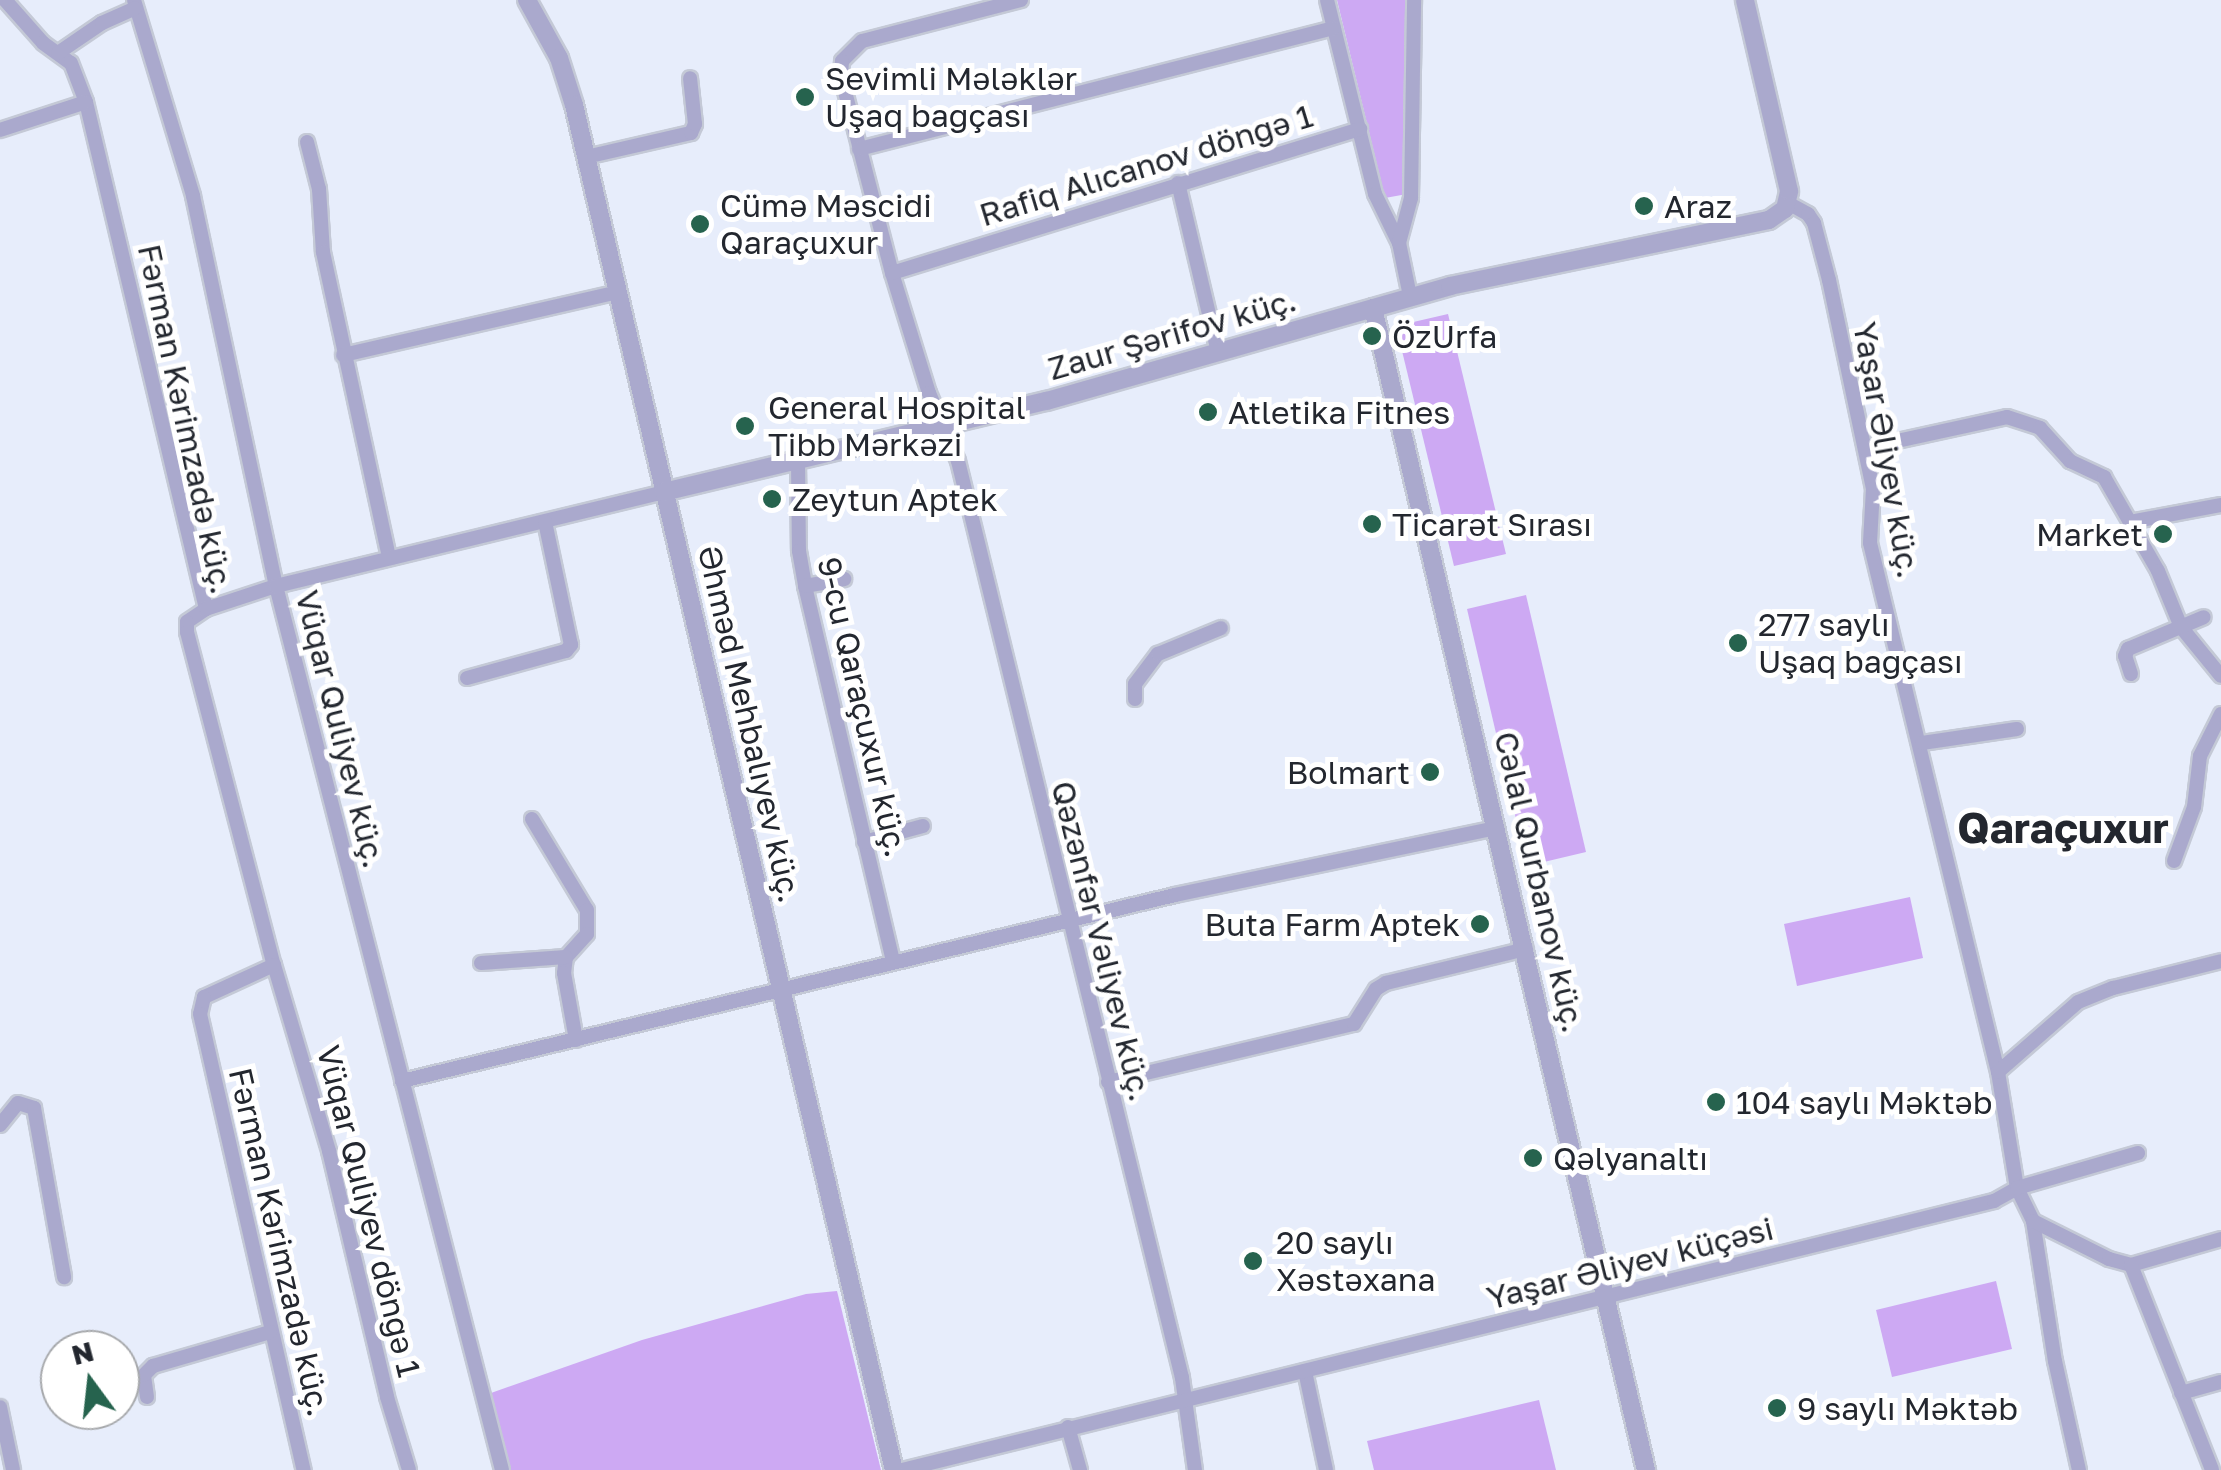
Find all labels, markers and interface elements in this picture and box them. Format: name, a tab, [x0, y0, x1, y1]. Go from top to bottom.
place label: Sevimli Mələklər Uşaq bağçası	[825, 60, 1077, 135]
marker: Sevimli Mələklər Uşaq bağçası	[794, 86, 816, 108]
street label: Rafiq Alıcanov döngə 1	[975, 96, 1317, 234]
place label: Cümə Məscidi Qaraçuxur	[720, 187, 932, 262]
place label: Araz	[1664, 187, 1732, 225]
marker: Araz	[1633, 195, 1655, 217]
marker: Cümə Məscidi Qaraçuxur	[689, 213, 711, 235]
street label: Fərman Kərimzadə küç.	[130, 241, 242, 597]
street label: Zaur Şərifov küç.	[1044, 280, 1300, 388]
place label: ÖzUrfa	[1392, 317, 1497, 355]
street label: Yaşar Əliyev küç.	[1846, 319, 1928, 581]
marker: ÖzUrfa	[1361, 325, 1383, 347]
place label: General Hospital Tibb Mərkəzi	[768, 389, 1026, 464]
place label: Atletika Fitnes	[1228, 393, 1450, 431]
marker: Atletika Fitnes	[1197, 401, 1219, 423]
marker: General Hospital Tibb Mərkəzi	[732, 413, 758, 439]
place label: Zeytun Aptek	[792, 480, 998, 518]
marker: Zeytun Aptek	[761, 488, 783, 510]
place label: Ticarət Sırası	[1392, 505, 1592, 543]
marker: Ticarət Sırası	[1361, 513, 1383, 535]
place label: Market	[2036, 515, 2143, 553]
marker: Market	[2152, 523, 2174, 545]
street label: Əhməd Mehbalıyev küç.	[690, 542, 810, 906]
street label: 9-cu Qaraçuxur küç.	[810, 553, 916, 861]
street label: Vüqar Quliyev küç.	[288, 586, 394, 872]
place label: 277 saylı Uşaq bağçası	[1758, 606, 1963, 681]
marker: 277 saylı Uşaq bağçası	[1727, 632, 1749, 654]
street label: Cəlal Qurbanov küç.	[1487, 728, 1593, 1036]
place label: Bolmart	[1287, 753, 1410, 791]
marker: Bolmart	[1419, 761, 1441, 783]
street label: Qəzənfər Vəliyev küç.	[1044, 777, 1160, 1105]
district label: Qaraçuxur	[1957, 802, 2169, 852]
place label: Buta Farm Aptek	[1204, 905, 1460, 943]
marker: Buta Farm Aptek	[1469, 913, 1491, 935]
street label: Vüqar Quliyev döngə 1	[309, 1041, 429, 1381]
street label: Fərman Kərimzadə küç.	[221, 1064, 339, 1420]
place label: 104 saylı Məktəb	[1736, 1083, 1992, 1121]
marker: 104 saylı Məktəb	[1705, 1091, 1727, 1113]
place label: Qəlyanaltı	[1553, 1139, 1708, 1177]
marker: Qəlyanaltı	[1522, 1147, 1544, 1169]
street label: Yaşar Əliyev küçəsi	[1483, 1209, 1777, 1317]
place label: 20 saylı Xəstəxana	[1276, 1224, 1436, 1299]
marker: 20 saylı Xəstəxana	[1240, 1248, 1266, 1274]
north arrow	[40, 1330, 140, 1430]
text: N	[68, 1334, 97, 1371]
place label: 9 saylı Məktəb	[1797, 1389, 2018, 1427]
marker: 9 saylı Məktəb	[1766, 1397, 1788, 1419]

